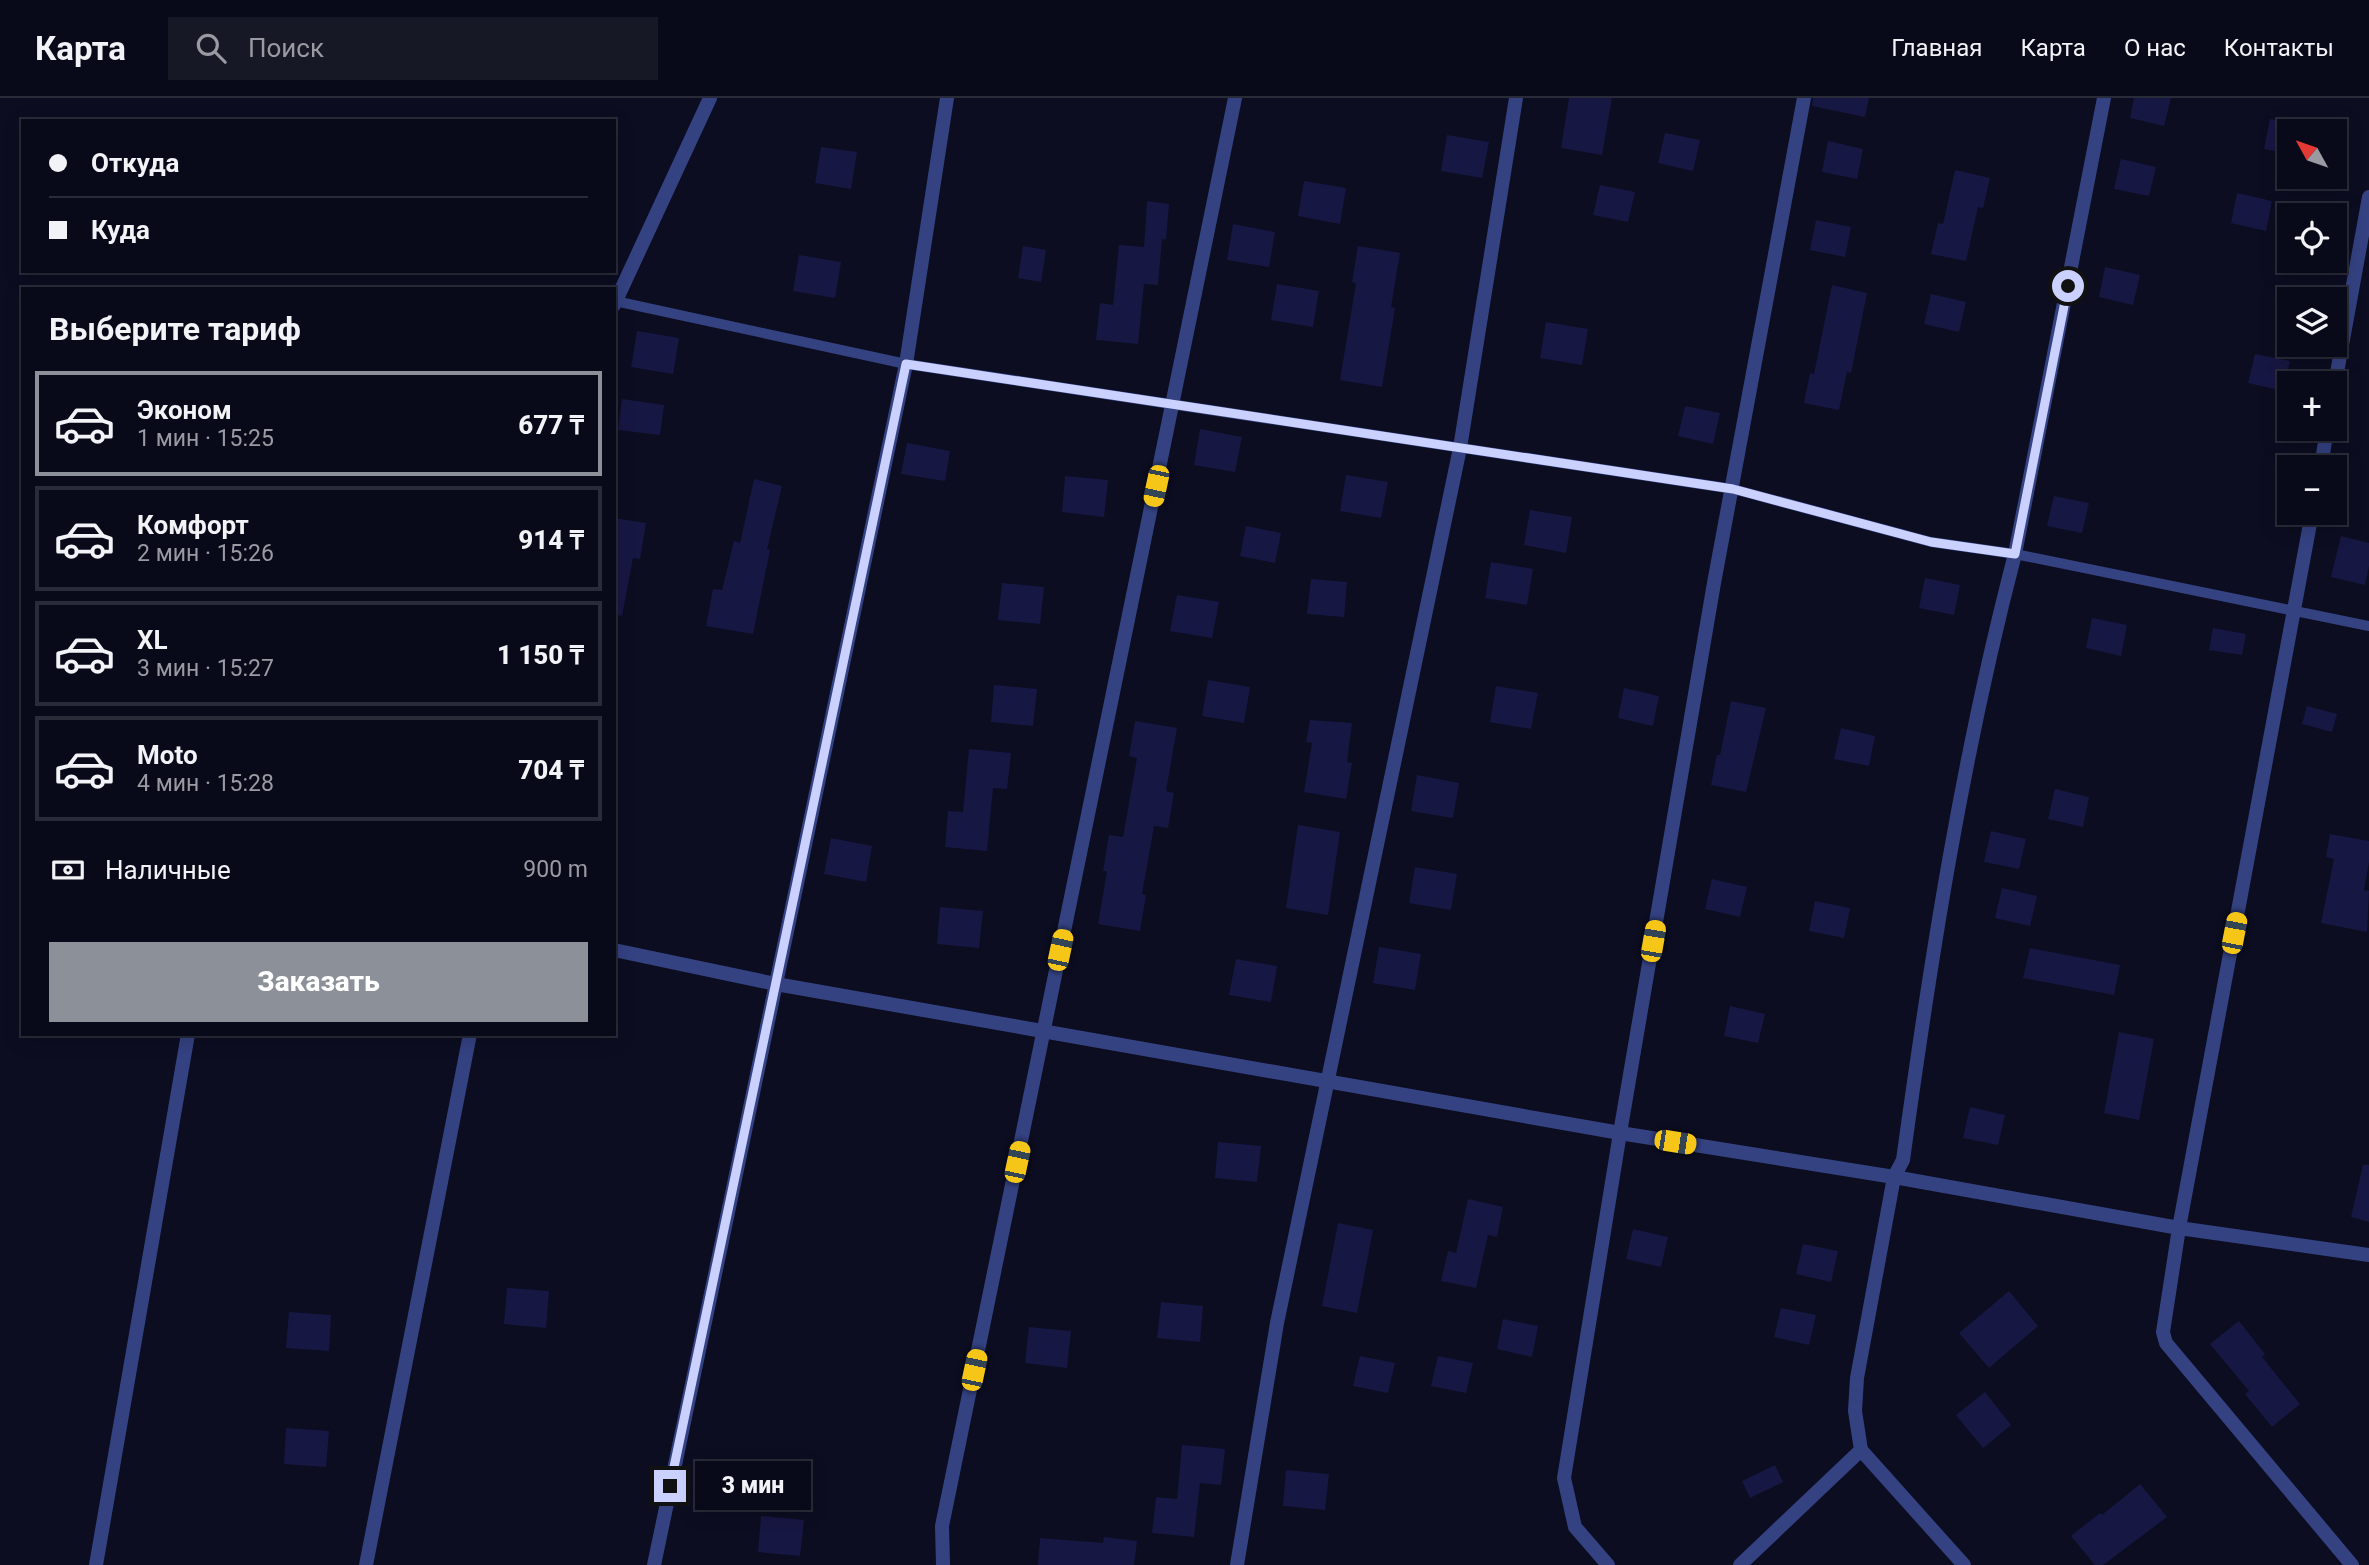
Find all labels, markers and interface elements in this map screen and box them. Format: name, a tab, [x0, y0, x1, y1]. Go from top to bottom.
search box	[168, 17, 658, 80]
text: Карта	[35, 29, 126, 68]
icon: search	[192, 29, 230, 67]
text: Поиск	[248, 33, 324, 63]
text: Главная	[1891, 34, 1982, 62]
text: Карта	[2020, 34, 2086, 62]
text: О нас	[2124, 34, 2186, 62]
text: Контакты	[2224, 34, 2334, 62]
north arrow	[2277, 119, 2347, 189]
map controls	[2277, 119, 2347, 525]
text: Откуда	[91, 148, 180, 178]
button: locate	[2277, 203, 2347, 273]
text: Куда	[91, 215, 150, 245]
route start	[2052, 270, 2084, 302]
button: layers	[2277, 287, 2347, 357]
text: Выберите тариф	[49, 310, 301, 348]
button: +	[2277, 371, 2347, 441]
icon: car	[53, 392, 116, 455]
text: Эконом	[137, 395, 232, 425]
text: 677 ₸	[518, 410, 584, 440]
text: 1 мин · 15:25	[137, 425, 274, 452]
button: −	[2277, 455, 2347, 525]
car	[1142, 463, 1171, 509]
icon: car	[53, 507, 116, 570]
text: Комфорт	[137, 510, 249, 540]
text: 914 ₸	[518, 525, 584, 555]
text: 2 мин · 15:26	[137, 540, 274, 567]
icon: car	[53, 622, 116, 685]
text: XL	[137, 625, 168, 655]
text: 1 150 ₸	[497, 640, 584, 670]
text: 3 мин · 15:27	[137, 655, 274, 682]
icon: car	[53, 737, 116, 800]
text: Moto	[137, 740, 198, 770]
text: 704 ₸	[518, 755, 584, 785]
text: 4 мин · 15:28	[137, 770, 274, 797]
icon: cash	[49, 851, 87, 889]
text: Наличные	[105, 855, 231, 885]
text: 900 m	[523, 856, 588, 883]
car	[2220, 910, 2249, 956]
car	[1640, 918, 1667, 964]
car	[1046, 927, 1075, 973]
button: Заказать	[49, 942, 588, 1022]
car	[1653, 1128, 1698, 1156]
car	[1003, 1139, 1032, 1185]
car	[960, 1347, 989, 1393]
callout: 3 мин	[694, 1462, 810, 1510]
route end	[654, 1470, 686, 1502]
text: 3 мин	[722, 1472, 784, 1499]

